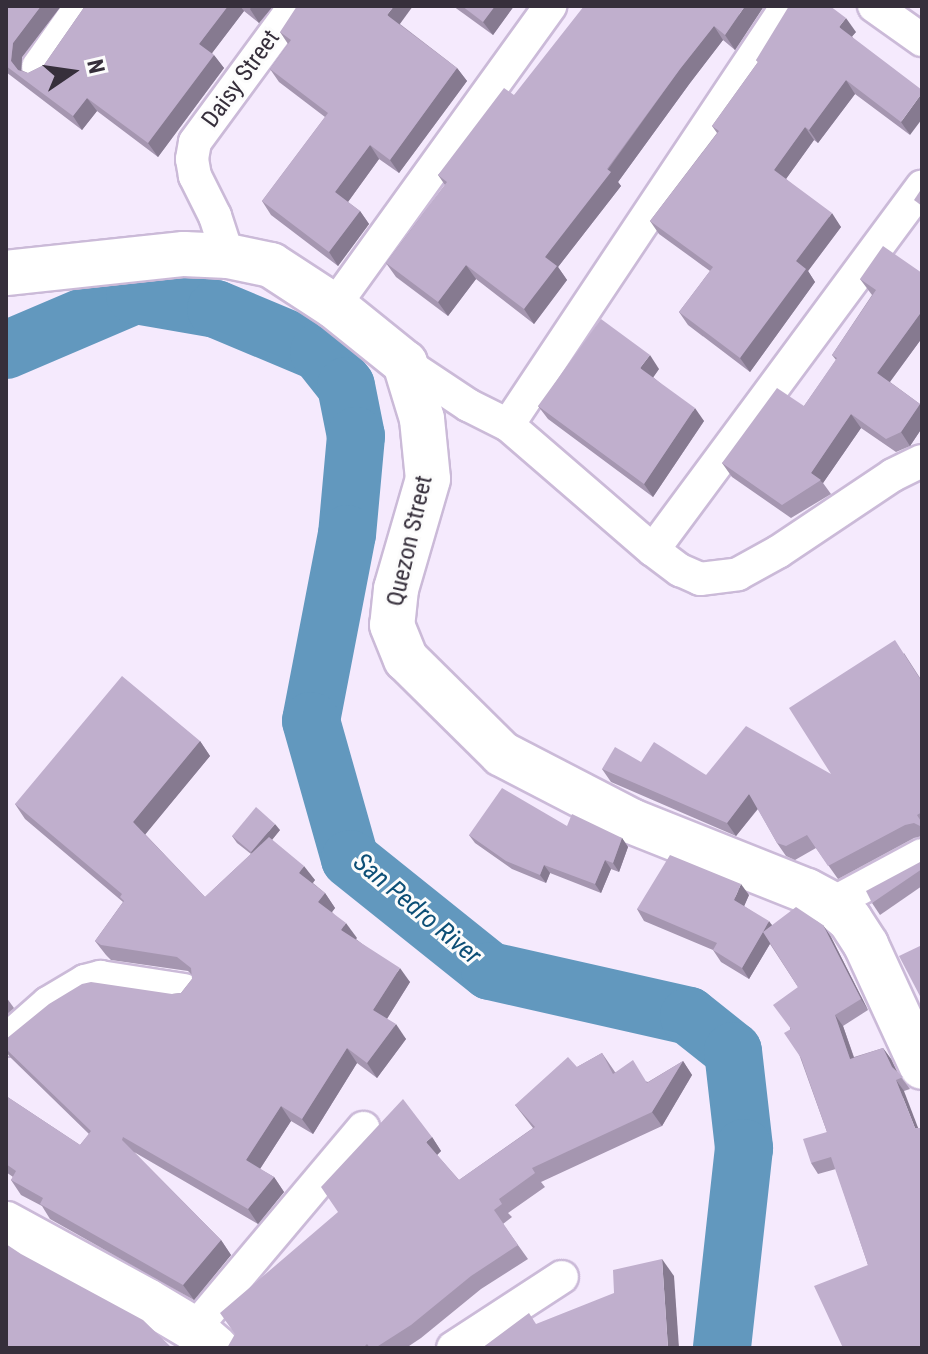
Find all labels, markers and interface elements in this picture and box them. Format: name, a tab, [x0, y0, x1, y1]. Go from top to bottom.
street label: Daisy Street	[196, 25, 286, 133]
north arrow	[32, 32, 112, 112]
text: N	[82, 57, 110, 76]
street label: Quezon Street	[381, 473, 439, 609]
water label: San Pedro River	[347, 847, 487, 971]

